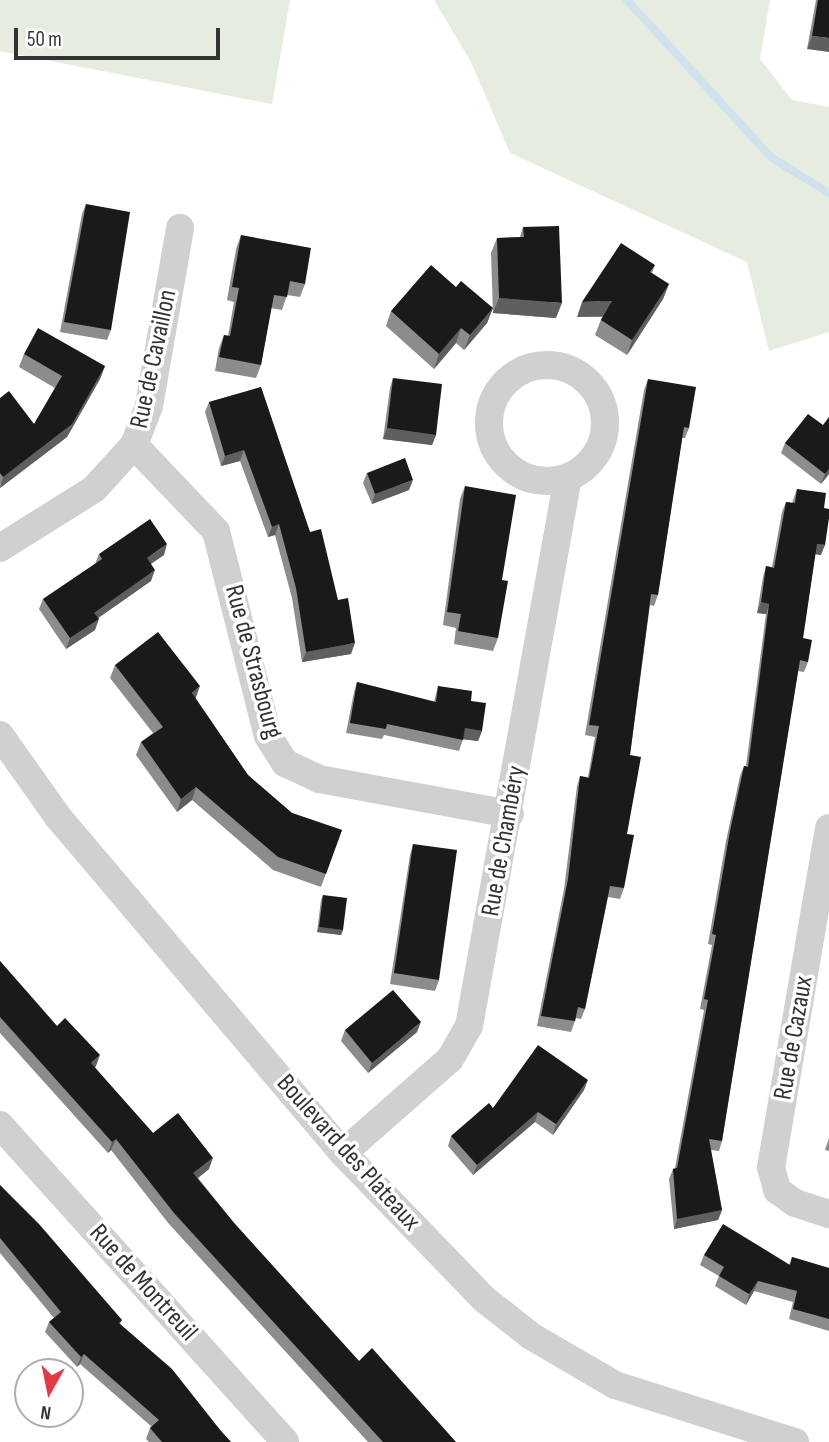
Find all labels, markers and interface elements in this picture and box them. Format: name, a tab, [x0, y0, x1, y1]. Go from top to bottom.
scale bar	[18, 14, 224, 58]
text: 50 m	[27, 27, 62, 52]
street label: Rue de Cavaillon	[124, 287, 184, 431]
street label: Rue de Strasbourg	[217, 582, 289, 742]
street label: Rue de Chambéry	[475, 763, 533, 919]
street label: Rue de Cazaux	[768, 974, 820, 1102]
street label: Boulevard des Plateaux	[270, 1068, 426, 1238]
street label: Rue de Montreuil	[82, 1218, 204, 1348]
north arrow	[14, 1358, 84, 1428]
text: N	[39, 1400, 53, 1424]

